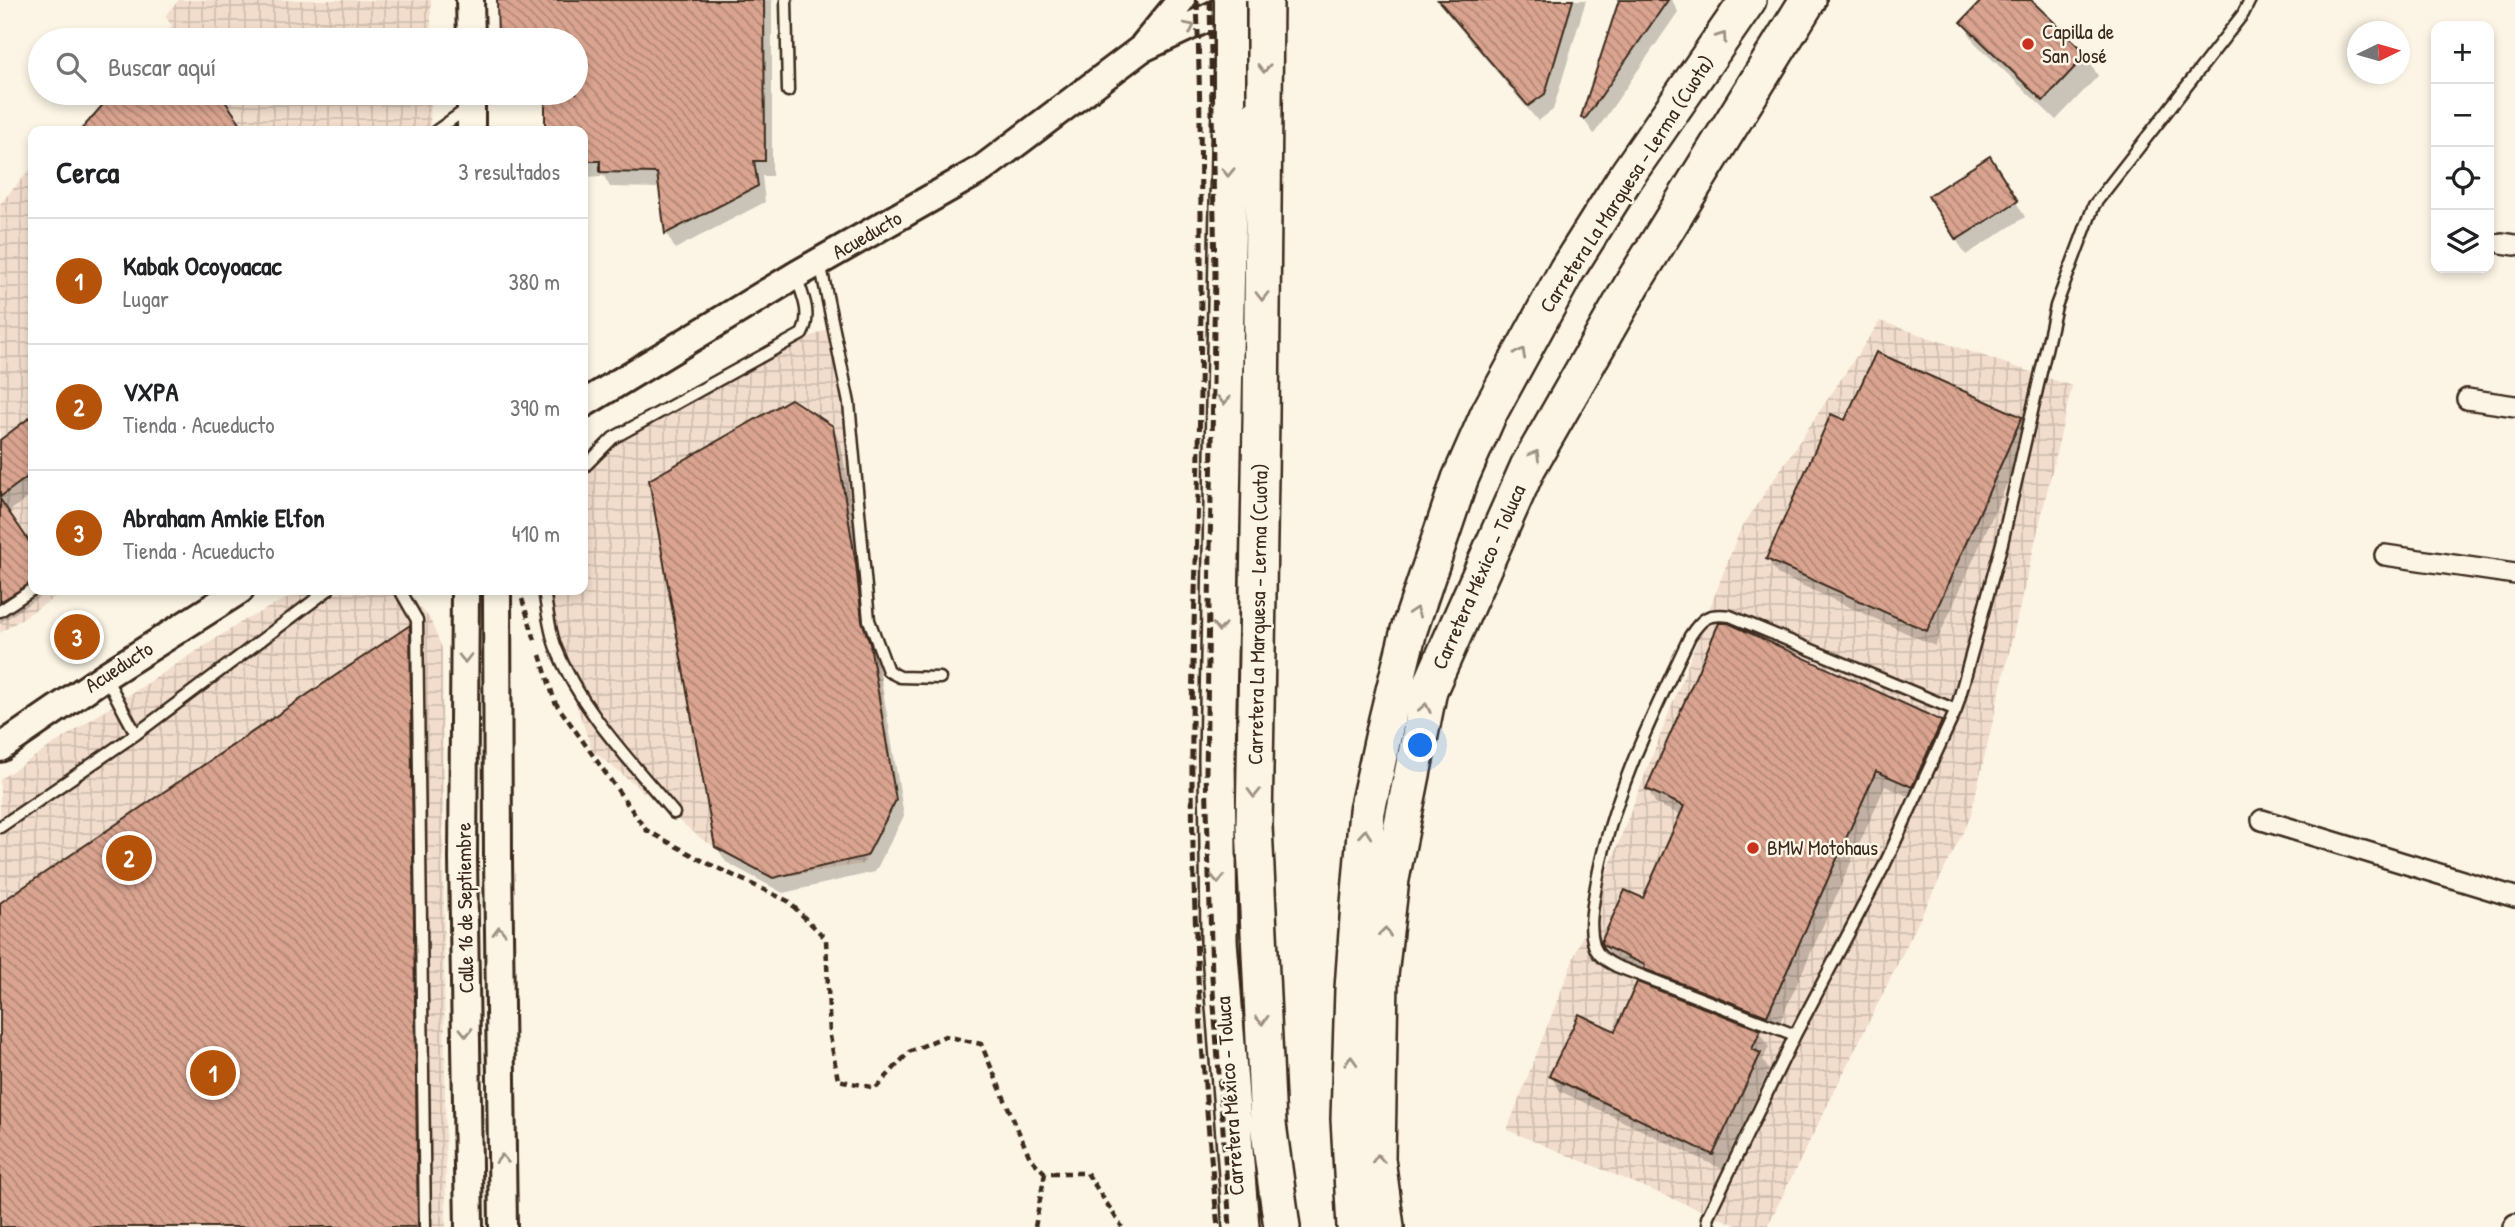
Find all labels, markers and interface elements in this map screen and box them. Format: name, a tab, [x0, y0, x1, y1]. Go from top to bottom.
place label: Capilla de San José	[2042, 17, 2114, 70]
one-way arrow	[1183, 21, 1195, 35]
north arrow	[2347, 21, 2410, 84]
map controls	[2431, 21, 2494, 273]
button: +	[2431, 21, 2494, 84]
search box	[28, 28, 588, 105]
one-way arrow	[1714, 32, 1726, 45]
marker: Capilla de San José	[2020, 36, 2036, 52]
icon: search	[52, 48, 90, 86]
text: Buscar aquí	[108, 49, 216, 84]
street label: Carretera La Marquesa - Lerma (Cuota)	[1532, 49, 1721, 318]
one-way arrow	[1256, 63, 1272, 74]
button: −	[2431, 84, 2494, 147]
button: locate	[2431, 147, 2494, 210]
text: Cerca	[56, 152, 119, 192]
text: 3 resultados	[458, 156, 560, 187]
one-way arrow	[1221, 167, 1236, 178]
street label: Acueducto	[827, 203, 907, 266]
button: layers	[2431, 210, 2494, 273]
text: Kabak Ocoyoacac	[123, 248, 282, 283]
text: 1	[75, 266, 83, 297]
text: 380 m	[509, 266, 560, 297]
text: Lugar	[123, 283, 169, 314]
one-way arrow	[1254, 291, 1270, 301]
one-way arrow	[1513, 348, 1526, 361]
text: VXPA	[123, 374, 178, 409]
text: 2	[74, 392, 84, 423]
text: 390 m	[510, 392, 560, 423]
one-way arrow	[1216, 395, 1232, 405]
text: Tienda · Acueducto	[123, 409, 274, 440]
one-way arrow	[1527, 450, 1540, 462]
street label: Carretera La Marquesa - Lerma (Cuota)	[1240, 463, 1275, 765]
street label: Carretera México - Toluca	[1425, 480, 1532, 674]
text: Abraham Amkie Elfon	[123, 500, 325, 535]
text: 3	[74, 518, 84, 549]
text: 410 m	[512, 518, 560, 549]
text: Tienda · Acueducto	[123, 535, 274, 566]
one-way arrow	[1406, 607, 1421, 619]
pin: 3	[54, 611, 100, 663]
one-way arrow	[1212, 622, 1227, 633]
street label: Acueducto	[79, 634, 158, 699]
one-way arrow	[457, 653, 473, 664]
one-way arrow	[1417, 702, 1432, 714]
your location	[1403, 728, 1437, 762]
one-way arrow	[1247, 787, 1262, 798]
street label: Calle 16 de Septiembre	[449, 822, 480, 994]
one-way arrow	[1357, 828, 1372, 839]
pin: 2	[106, 832, 152, 884]
place label: BMW Motohaus	[1767, 833, 1878, 862]
marker: BMW Motohaus	[1745, 840, 1761, 856]
one-way arrow	[1210, 874, 1226, 885]
one-way arrow	[491, 926, 507, 936]
one-way arrow	[1377, 926, 1392, 938]
street label: Carretera México - Toluca	[1208, 996, 1251, 1196]
one-way arrow	[1254, 1015, 1269, 1026]
one-way arrow	[458, 1028, 474, 1038]
pin: 1	[190, 1047, 236, 1099]
one-way arrow	[1343, 1055, 1358, 1066]
one-way arrow	[494, 1153, 510, 1164]
one-way arrow	[1371, 1153, 1386, 1164]

